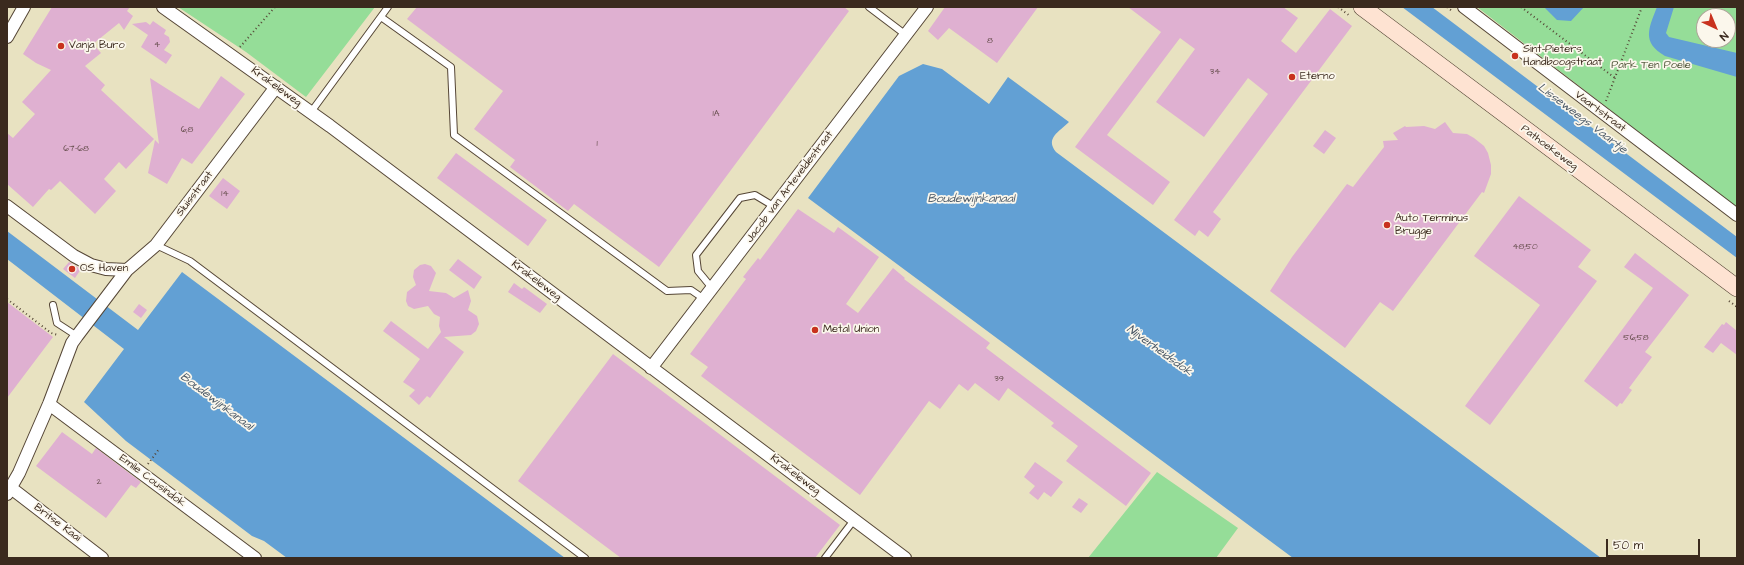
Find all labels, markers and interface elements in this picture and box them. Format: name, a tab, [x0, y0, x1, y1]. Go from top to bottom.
north arrow	[1696, 8, 1736, 48]
text: N	[1716, 28, 1732, 44]
house number: 8	[987, 36, 993, 46]
place label: Vanja Buro	[69, 39, 125, 53]
house number: 4	[154, 40, 160, 50]
marker: Vanja Buro	[56, 41, 66, 51]
place label: Sint-Pieters Handboogstraat	[1523, 43, 1602, 69]
marker: Sint-Pieters Handboogstraat	[1510, 51, 1520, 61]
park label: Park Ten Poele	[1611, 59, 1691, 73]
street label: Krakeleweg	[248, 64, 304, 110]
house number: 34	[1210, 67, 1220, 77]
place label: Eterno	[1300, 70, 1335, 84]
marker: Eterno	[1287, 72, 1297, 82]
water label: Lisseweegs Vaartje	[1534, 81, 1630, 157]
street label: Vaartstraat	[1572, 89, 1628, 135]
house number: 1A	[713, 109, 719, 119]
street label: Pathoekeweg	[1518, 122, 1580, 174]
house number: 6;8	[181, 125, 193, 135]
street label: Jacob van Arteveldestraat	[744, 129, 836, 245]
house number: 1	[596, 139, 598, 149]
house number: 67-68	[63, 144, 89, 154]
street label: Sluisstraat	[174, 169, 216, 219]
house number: 14	[221, 189, 229, 199]
water label: Boudewijnkanaal	[927, 192, 1015, 206]
place label: Auto Terminus Brugge	[1395, 212, 1468, 238]
marker: Auto Terminus Brugge	[1382, 220, 1392, 230]
house number: 48;50	[1512, 242, 1538, 252]
street label: Krakeleweg	[508, 258, 564, 304]
place label: OS Haven	[80, 262, 128, 276]
marker: OS Haven	[67, 264, 77, 274]
water label: Nijverheidsdok	[1123, 322, 1195, 380]
place label: Metal Union	[823, 323, 879, 337]
marker: Metal Union	[810, 325, 820, 335]
house number: 56;58	[1623, 333, 1649, 343]
water label: Boudewijnkanaal	[177, 370, 255, 434]
house number: 39	[994, 374, 1004, 384]
street label: Emile Cousindok	[116, 452, 188, 510]
street label: Krakeleweg	[767, 452, 823, 498]
house number: 2	[96, 477, 102, 487]
street label: Britse Kaai	[31, 501, 83, 545]
scale bar	[1608, 531, 1702, 557]
text: 50 m	[1613, 537, 1643, 554]

